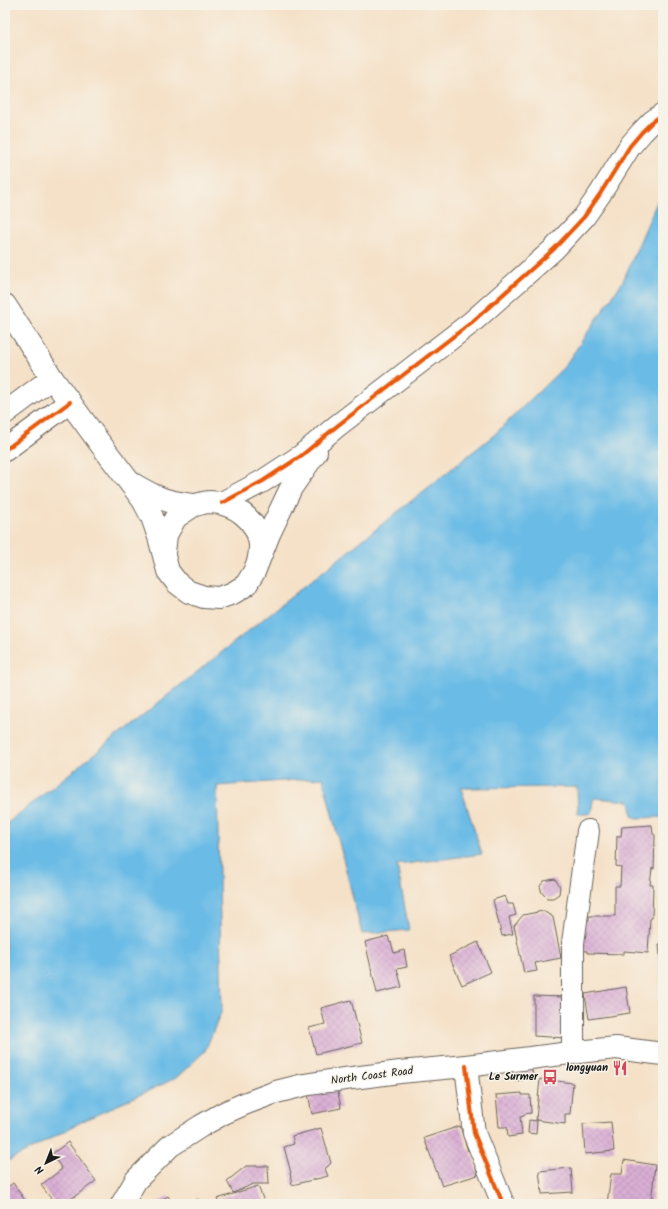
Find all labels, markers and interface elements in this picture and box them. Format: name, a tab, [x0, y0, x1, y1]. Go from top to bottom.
place label: longyuan	[566, 1059, 608, 1077]
restaurant icon: longyuan	[611, 1059, 629, 1077]
street label: North Coast Road	[330, 1062, 415, 1090]
place label: Le Surmer	[489, 1068, 539, 1086]
bus stop icon: Le Surmer	[541, 1068, 559, 1086]
north arrow	[26, 1143, 66, 1183]
text: N	[31, 1161, 49, 1179]

